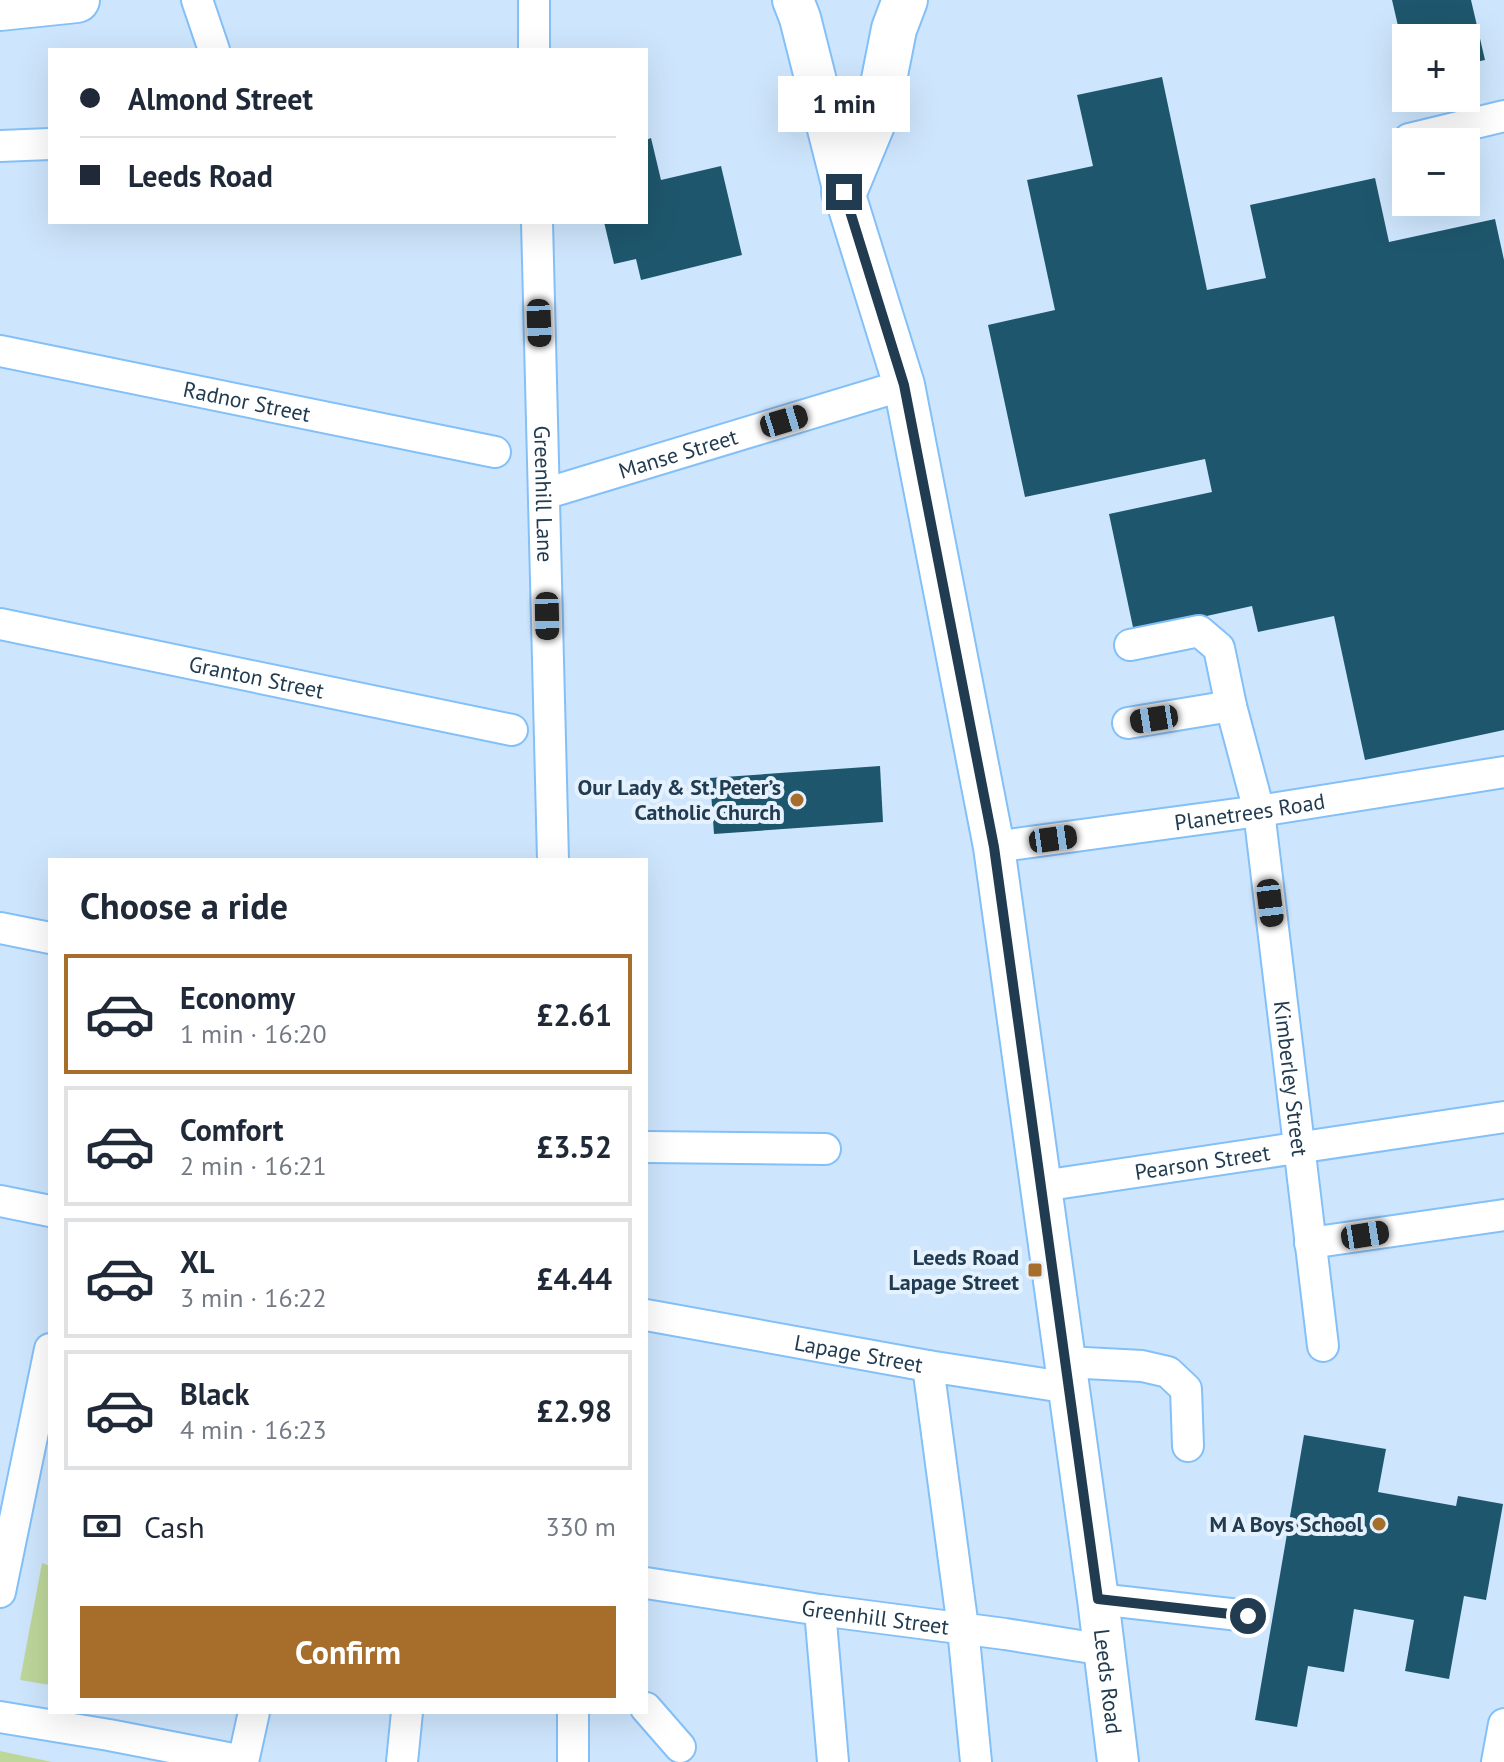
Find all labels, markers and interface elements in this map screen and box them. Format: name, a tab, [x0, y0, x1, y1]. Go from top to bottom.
map controls	[1392, 24, 1480, 216]
button: +	[1392, 24, 1480, 112]
callout: 1 min	[778, 76, 910, 132]
text: Almond Street	[128, 79, 313, 118]
text: 1 min	[812, 87, 876, 120]
button: −	[1392, 128, 1480, 216]
text: Leeds Road	[128, 156, 273, 195]
route end	[826, 174, 862, 210]
car	[526, 299, 552, 347]
street label: Radnor Street	[181, 375, 313, 428]
car	[758, 403, 810, 439]
street label: Manse Street	[615, 422, 741, 485]
street label: Greenhill Lane	[528, 425, 560, 563]
car	[535, 592, 559, 640]
street label: Granton Street	[187, 650, 327, 705]
car	[1128, 703, 1180, 735]
place label: Our Lady & St. Peter’s Catholic Church	[577, 773, 781, 826]
street label: Planetrees Road	[1173, 787, 1327, 836]
marker: Our Lady & St. Peter’s Catholic Church	[788, 791, 806, 809]
car	[1028, 824, 1078, 854]
car	[1255, 878, 1285, 928]
text: Choose a ride	[80, 882, 288, 929]
icon: car	[84, 978, 156, 1050]
text: Economy	[180, 978, 295, 1017]
text: £2.61	[537, 995, 612, 1034]
street label: Kimberley Street	[1268, 999, 1314, 1158]
text: 1 min · 16:20	[180, 1017, 327, 1050]
icon: car	[84, 1110, 156, 1182]
text: Comfort	[180, 1110, 283, 1149]
text: £3.52	[537, 1127, 612, 1166]
street label: Pearson Street	[1133, 1138, 1272, 1186]
text: 2 min · 16:21	[180, 1149, 327, 1182]
car	[1339, 1219, 1391, 1251]
icon: car	[84, 1242, 156, 1314]
text: XL	[180, 1242, 214, 1281]
place label: Leeds Road Lapage Street	[888, 1243, 1019, 1296]
text: £4.44	[537, 1259, 612, 1298]
marker: Leeds Road Lapage Street	[1026, 1261, 1044, 1279]
text: 3 min · 16:22	[180, 1281, 327, 1314]
street label: Lapage Street	[792, 1328, 925, 1379]
icon: car	[84, 1374, 156, 1446]
text: Black	[180, 1374, 249, 1413]
text: £2.98	[537, 1391, 612, 1430]
text: 4 min · 16:23	[180, 1413, 327, 1446]
icon: cash	[80, 1504, 124, 1548]
text: Cash	[144, 1507, 205, 1546]
text: 330 m	[545, 1510, 616, 1543]
place label: M A Boys School	[1210, 1510, 1364, 1538]
marker: M A Boys School	[1370, 1515, 1388, 1533]
street label: Greenhill Street	[800, 1593, 951, 1641]
route start	[1230, 1598, 1266, 1634]
button: Confirm	[80, 1606, 616, 1698]
street label: Leeds Road	[1088, 1627, 1128, 1736]

